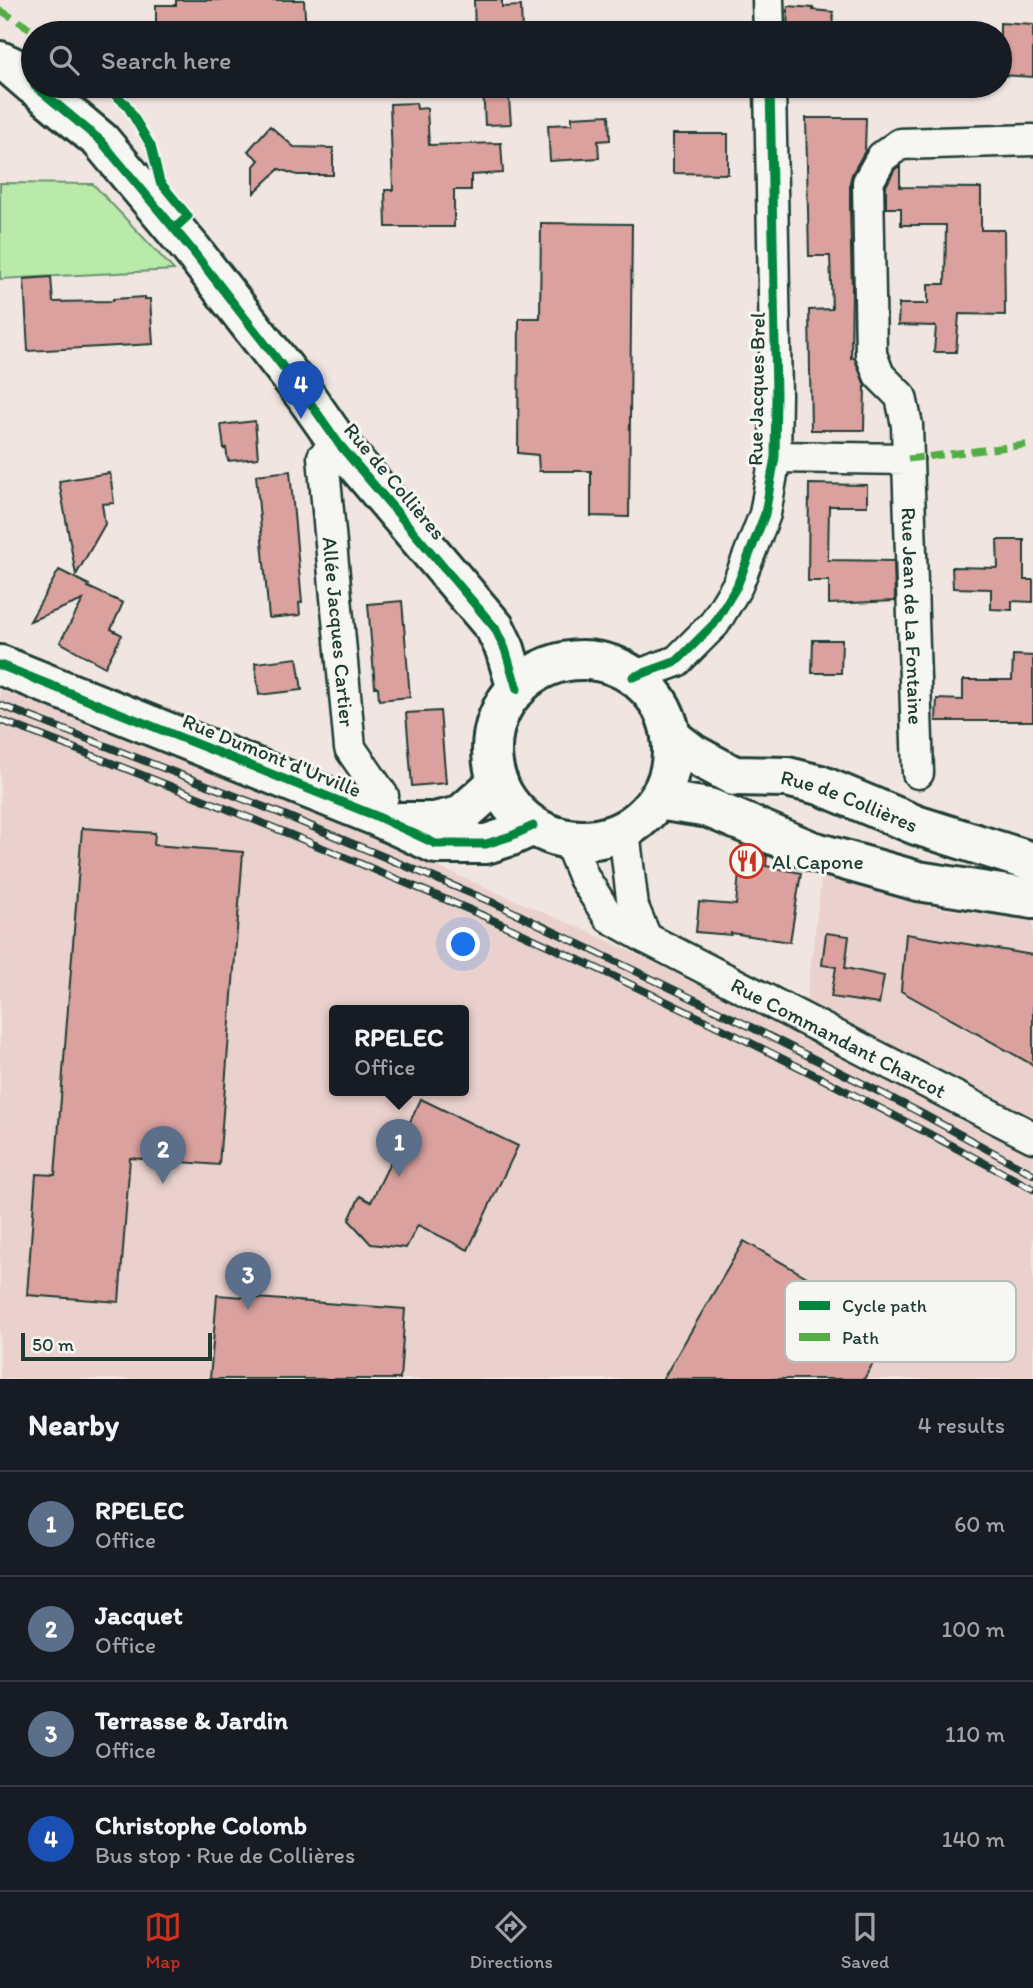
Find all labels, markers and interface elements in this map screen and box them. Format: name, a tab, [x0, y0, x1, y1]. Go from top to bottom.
search box	[21, 21, 1012, 98]
icon: search	[45, 41, 83, 79]
text: Search here	[101, 44, 231, 76]
street label: Rue Jacques Brel	[742, 312, 770, 466]
pin: 4	[278, 361, 324, 419]
street label: Rue de Collières	[339, 418, 451, 544]
street label: Rue Jean de La Fontaine	[897, 507, 929, 725]
street label: Allée Jacques Cartier	[318, 536, 360, 728]
street label: Rue Dumont d'Urville	[179, 708, 365, 802]
street label: Rue de Collières	[778, 763, 922, 837]
restaurant icon: Al Capone	[728, 842, 766, 880]
place label: Al Capone	[772, 849, 864, 874]
your location	[446, 927, 480, 961]
street label: Rue Commandant Charcot	[727, 972, 951, 1103]
popup	[329, 1005, 469, 1096]
text: RPELEC	[354, 1021, 444, 1053]
text: Office	[354, 1053, 415, 1081]
pin: 1	[376, 1119, 422, 1177]
pin: 2	[140, 1126, 186, 1184]
pin: 3	[225, 1252, 271, 1310]
legend	[785, 1281, 1016, 1362]
text: Cycle path	[842, 1294, 927, 1317]
text: Path	[842, 1326, 879, 1349]
scale bar	[21, 1330, 212, 1362]
text: 50 m	[32, 1333, 74, 1356]
text: Nearby	[28, 1406, 119, 1443]
text: 4 results	[918, 1411, 1005, 1439]
text: RPELEC	[95, 1494, 184, 1526]
text: 1	[46, 1510, 56, 1538]
text: 60 m	[954, 1510, 1005, 1538]
text: Office	[95, 1526, 156, 1554]
text: Jacquet	[95, 1599, 183, 1631]
text: 2	[45, 1615, 57, 1643]
text: 100 m	[941, 1615, 1005, 1643]
text: Office	[95, 1631, 156, 1659]
text: Terrasse & Jardin	[95, 1704, 288, 1736]
text: 3	[45, 1720, 57, 1748]
text: 110 m	[945, 1720, 1005, 1748]
text: Office	[95, 1736, 156, 1764]
text: Christophe Colomb	[95, 1809, 307, 1841]
text: 4	[44, 1825, 58, 1853]
text: 140 m	[942, 1825, 1005, 1853]
text: Bus stop · Rue de Collières	[95, 1841, 355, 1869]
tab: Map	[144, 1908, 182, 1973]
tab: Directions	[469, 1908, 553, 1973]
tab: Saved	[841, 1908, 889, 1973]

